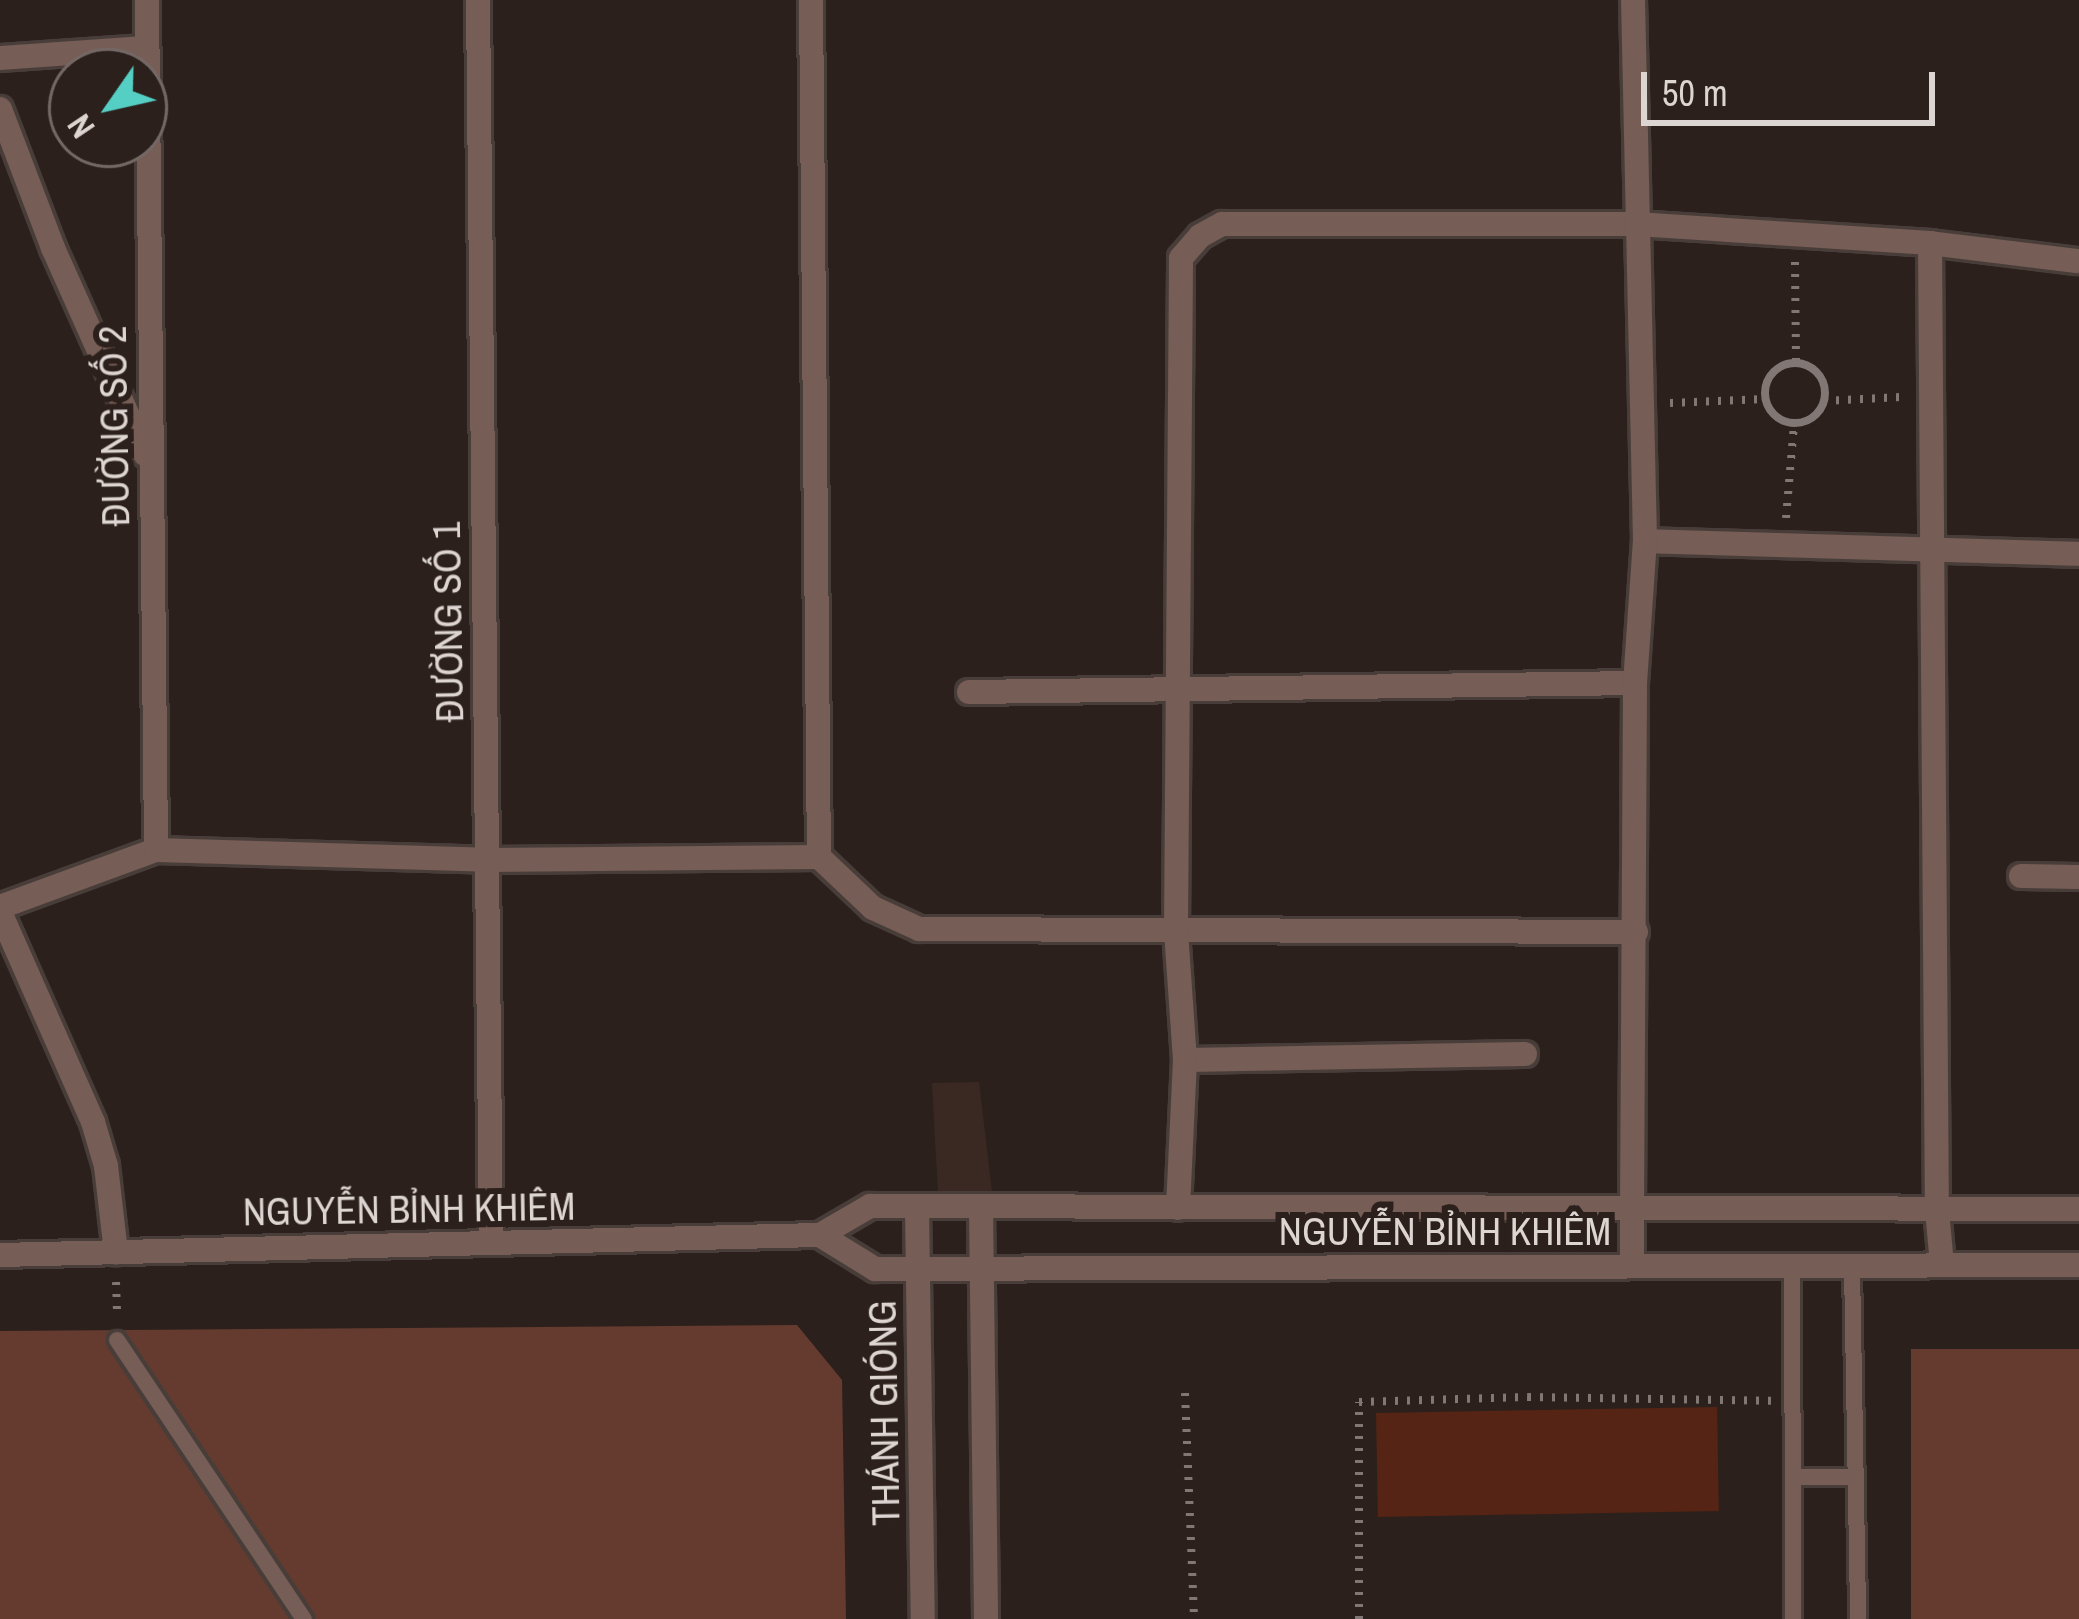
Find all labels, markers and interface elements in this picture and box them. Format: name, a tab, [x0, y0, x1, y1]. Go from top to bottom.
north arrow	[48, 48, 168, 168]
scale bar	[1647, 48, 1941, 122]
text: 50 m	[1662, 69, 1728, 117]
text: N	[57, 106, 104, 147]
street label: ĐƯỜNG SỐ 2	[89, 325, 139, 527]
street label: ĐƯỜNG SỐ 1	[423, 521, 473, 723]
street label: NGUYỄN BỈNH KHIÊM	[242, 1183, 576, 1235]
street label: NGUYỄN BỈNH KHIÊM	[1279, 1208, 1611, 1254]
street label: THÁNH GIÓNG	[859, 1300, 909, 1526]

